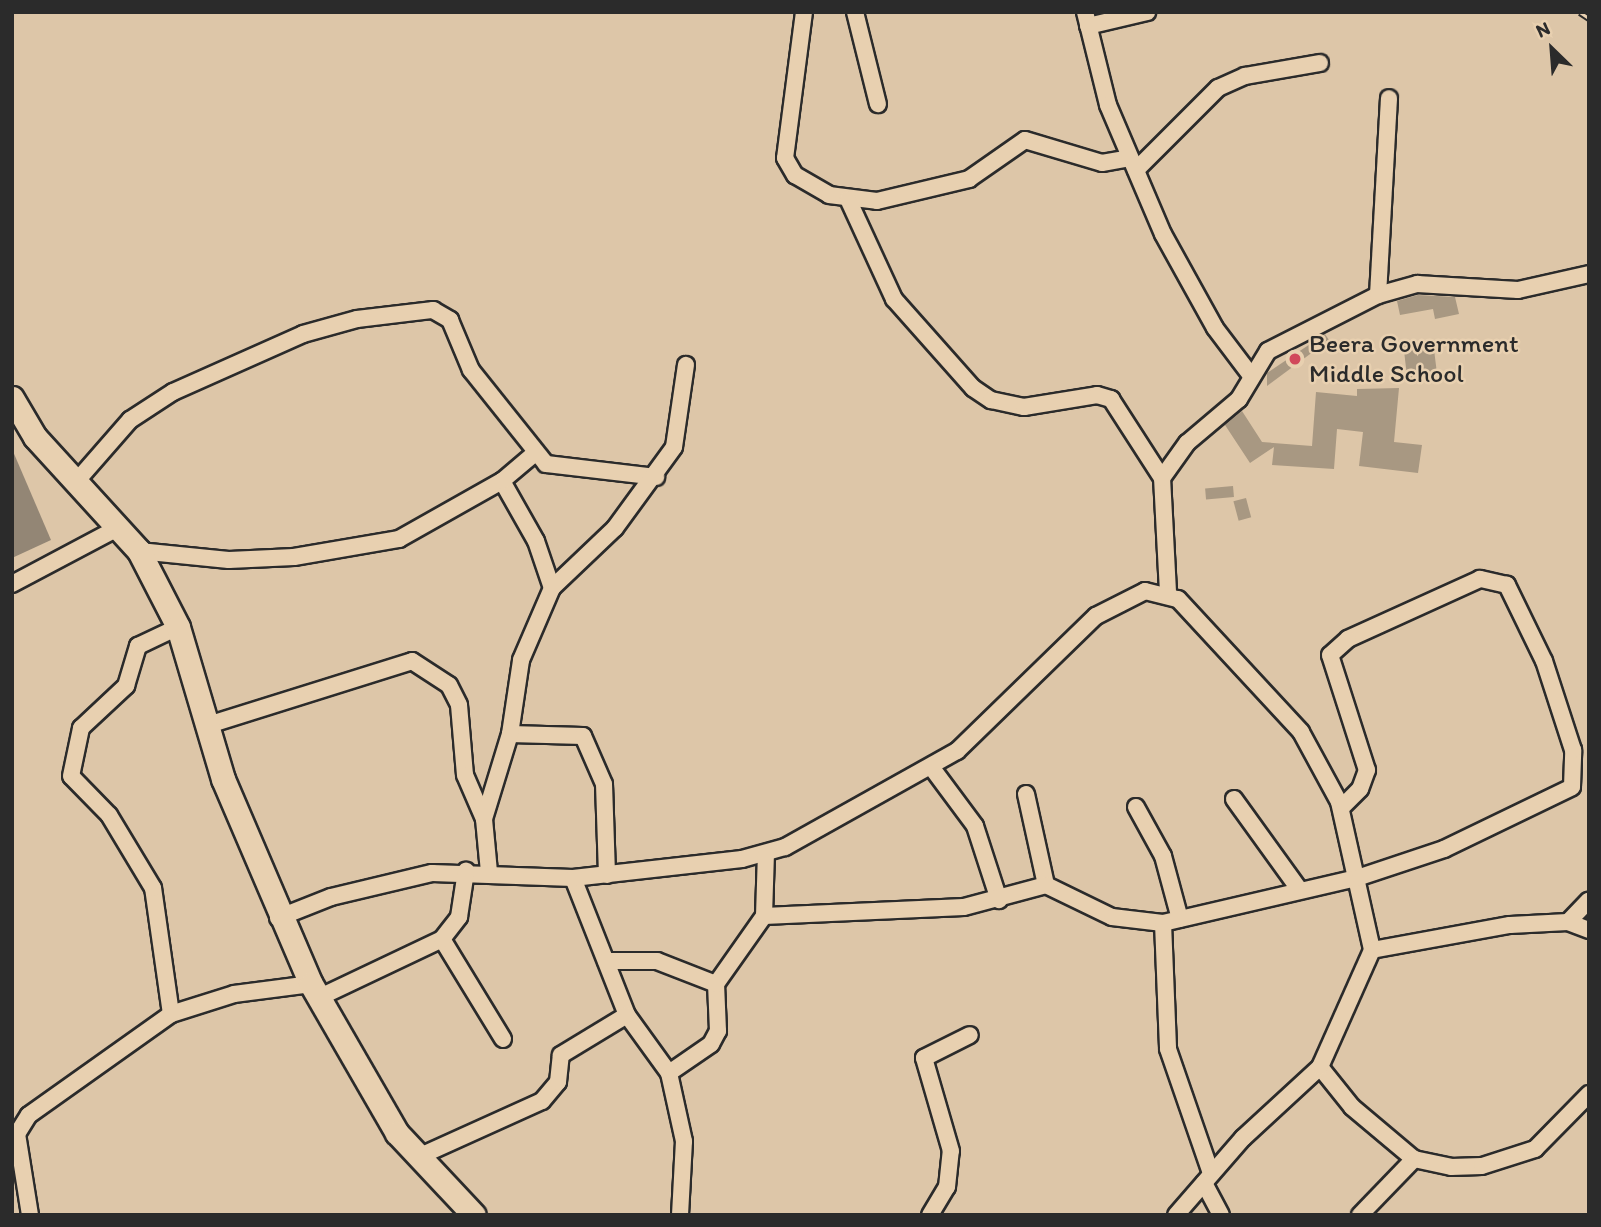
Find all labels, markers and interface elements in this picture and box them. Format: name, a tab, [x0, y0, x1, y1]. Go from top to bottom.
north arrow	[1517, 14, 1587, 84]
text: N	[1532, 16, 1554, 43]
place label: Beera Government Middle School	[1309, 328, 1518, 390]
marker: Beera Government Middle School	[1287, 351, 1303, 367]

